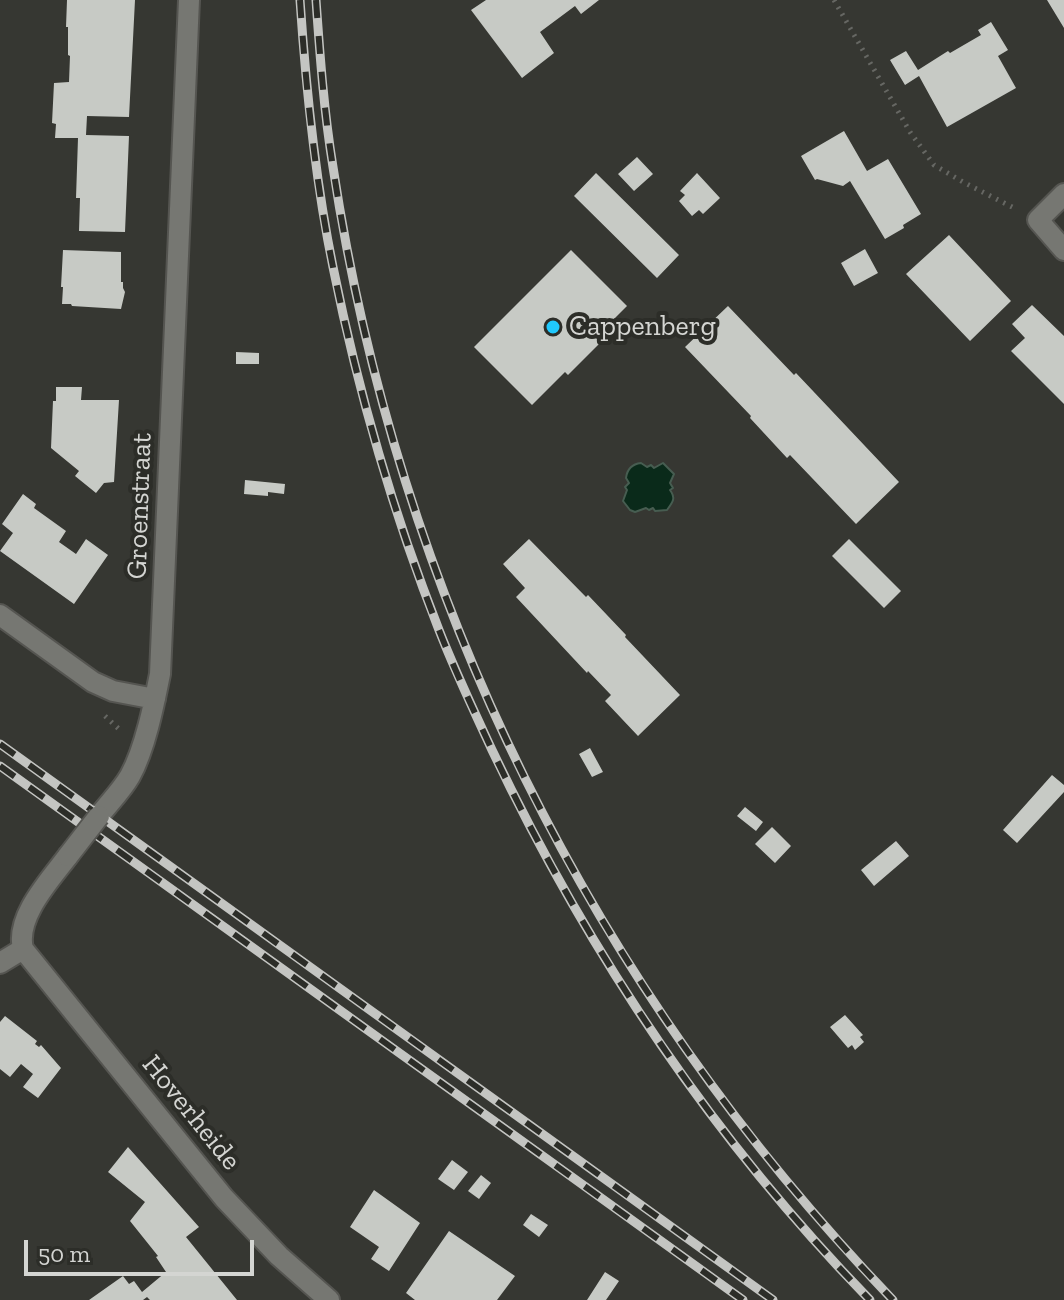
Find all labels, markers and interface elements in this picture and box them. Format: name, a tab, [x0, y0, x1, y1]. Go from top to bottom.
place label: Cappenberg	[569, 310, 716, 344]
marker: Cappenberg	[544, 318, 562, 336]
street label: Groenstraat	[121, 432, 159, 580]
street label: Hoverheide	[134, 1049, 248, 1177]
scale bar	[28, 1224, 258, 1274]
text: 50 m	[38, 1239, 90, 1268]

